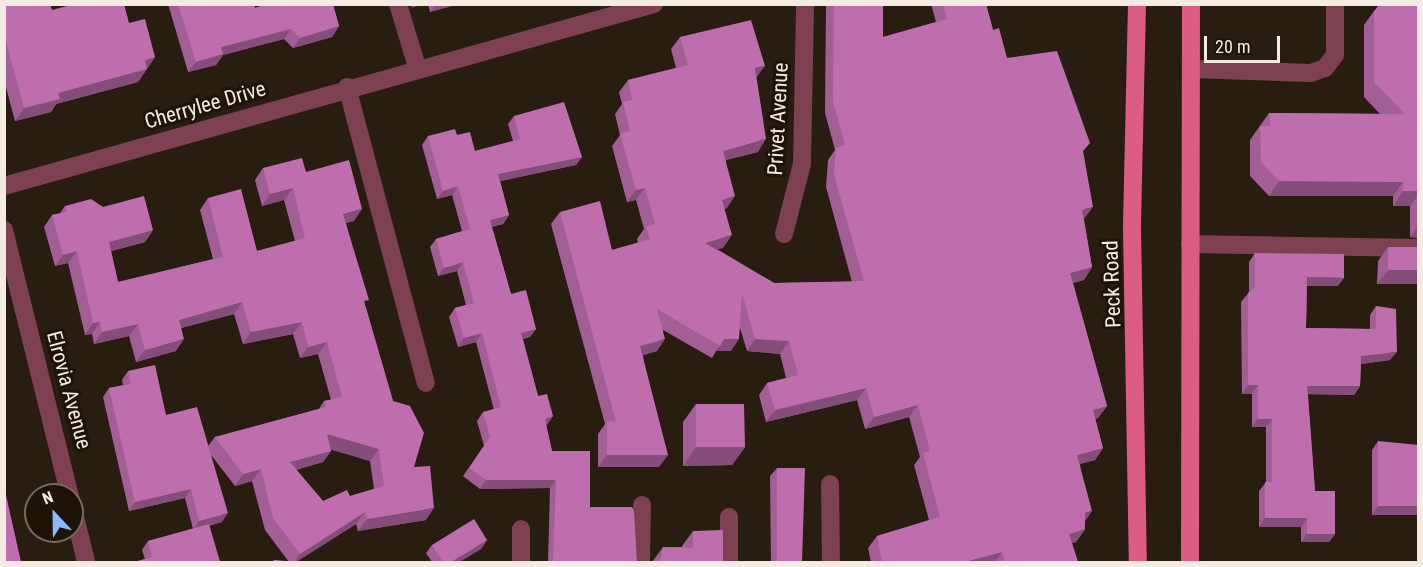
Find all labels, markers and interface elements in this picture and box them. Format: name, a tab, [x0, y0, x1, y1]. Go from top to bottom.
scale bar	[1207, 24, 1284, 62]
text: 20 m	[1215, 36, 1250, 57]
street label: Privet Avenue	[762, 62, 794, 176]
street label: Cherrylee Drive	[142, 76, 268, 134]
street label: Peck Road	[1098, 240, 1126, 328]
street label: Elrovia Avenue	[41, 328, 97, 452]
north arrow	[24, 483, 84, 543]
text: N	[40, 487, 56, 508]

